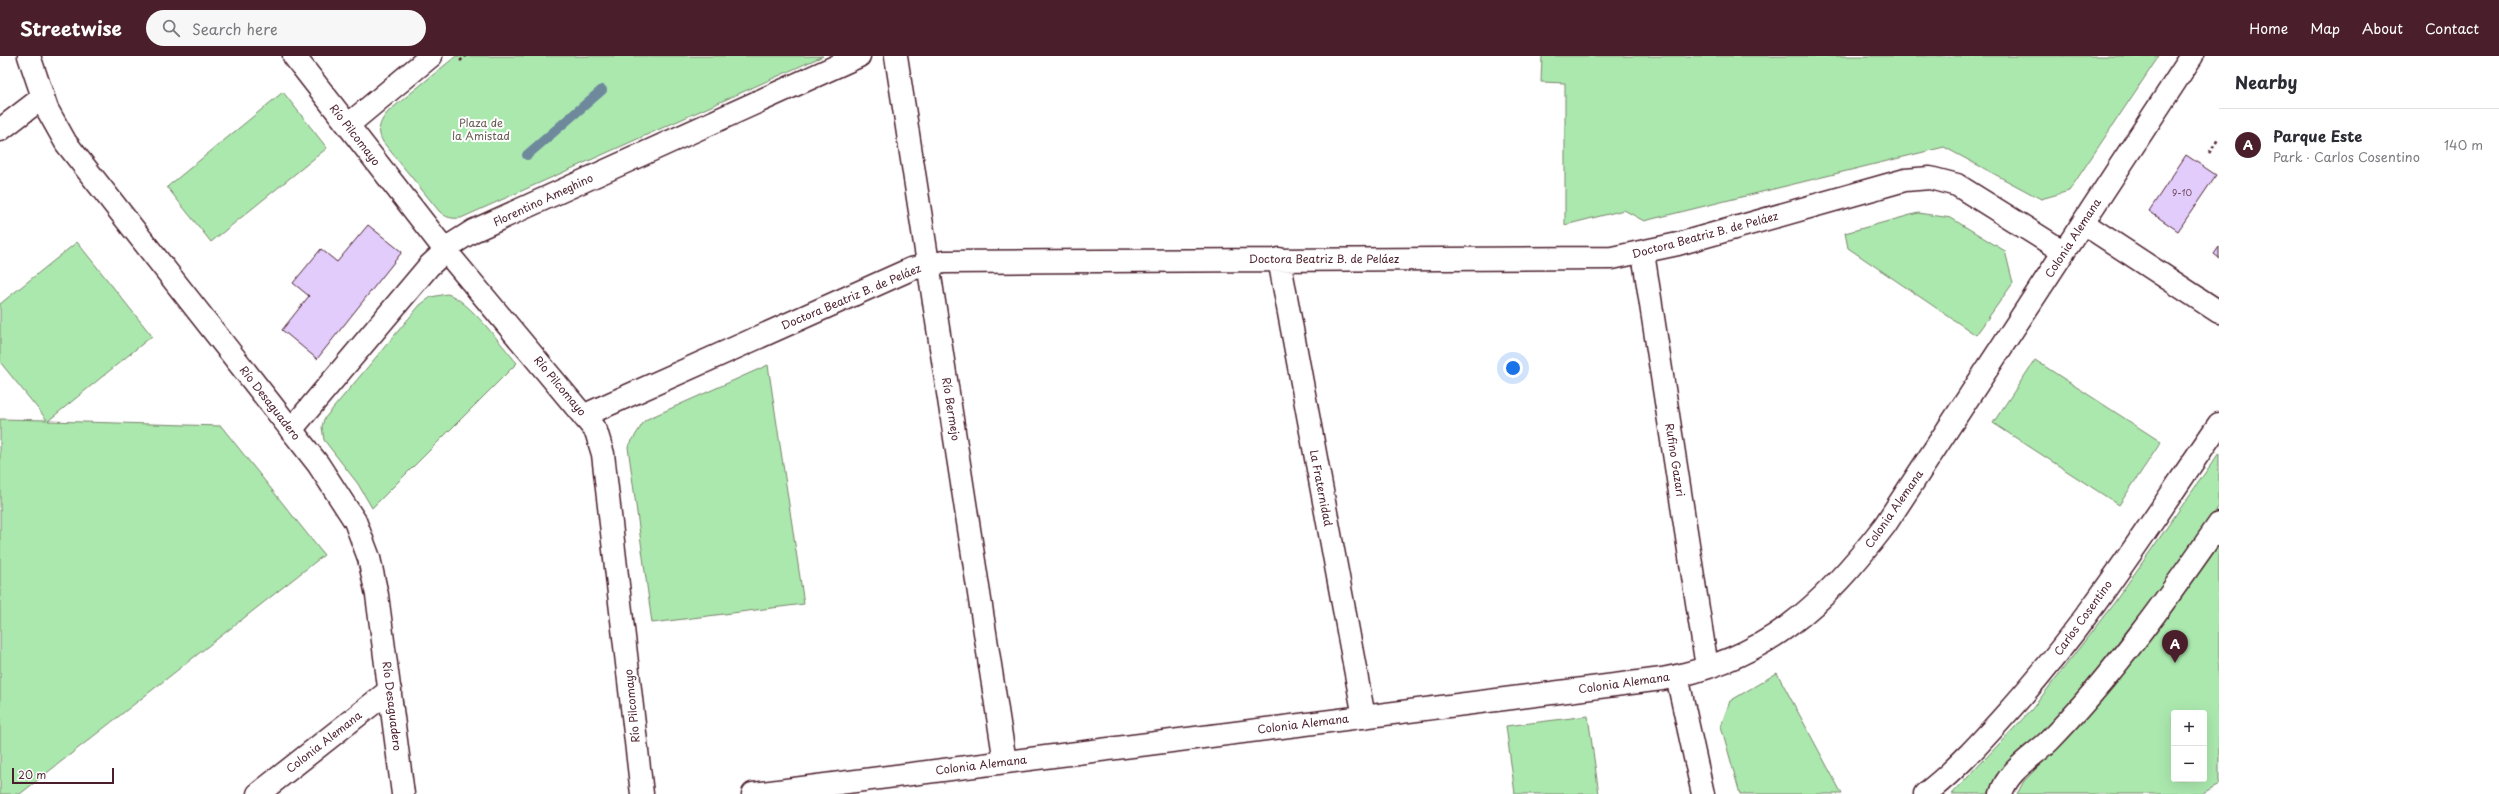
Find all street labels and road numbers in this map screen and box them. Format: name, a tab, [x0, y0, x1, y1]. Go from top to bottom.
street label: Río Pilcomayo	[326, 100, 385, 169]
street label: Florentino Ameghino	[490, 169, 596, 230]
street label: Colonia Alemana	[2040, 194, 2105, 281]
street label: Doctora Beatriz B. de Peláez	[1630, 207, 1780, 262]
street label: Doctora Beatriz B. de Peláez	[1249, 250, 1399, 267]
street label: Doctora Beatriz B. de Peláez	[778, 259, 923, 334]
street label: Río Pilcomayo	[530, 352, 591, 419]
street label: Río Desaguadero	[236, 362, 305, 443]
street label: Río Bermejo	[938, 376, 965, 442]
street label: Rufino Gazari	[1661, 422, 1690, 498]
street label: La Fraternidad	[1306, 448, 1337, 528]
street label: Colonia Alemana	[1860, 466, 1927, 551]
street label: Carlos Cosentino	[2049, 576, 2116, 659]
street label: Río Desaguadero	[379, 660, 406, 752]
street label: Río Pilcomayo	[619, 668, 644, 744]
street label: Colonia Alemana	[1577, 668, 1671, 697]
street label: Colonia Alemana	[282, 707, 365, 777]
street label: Colonia Alemana	[1256, 709, 1350, 738]
street label: Colonia Alemana	[934, 750, 1028, 779]

